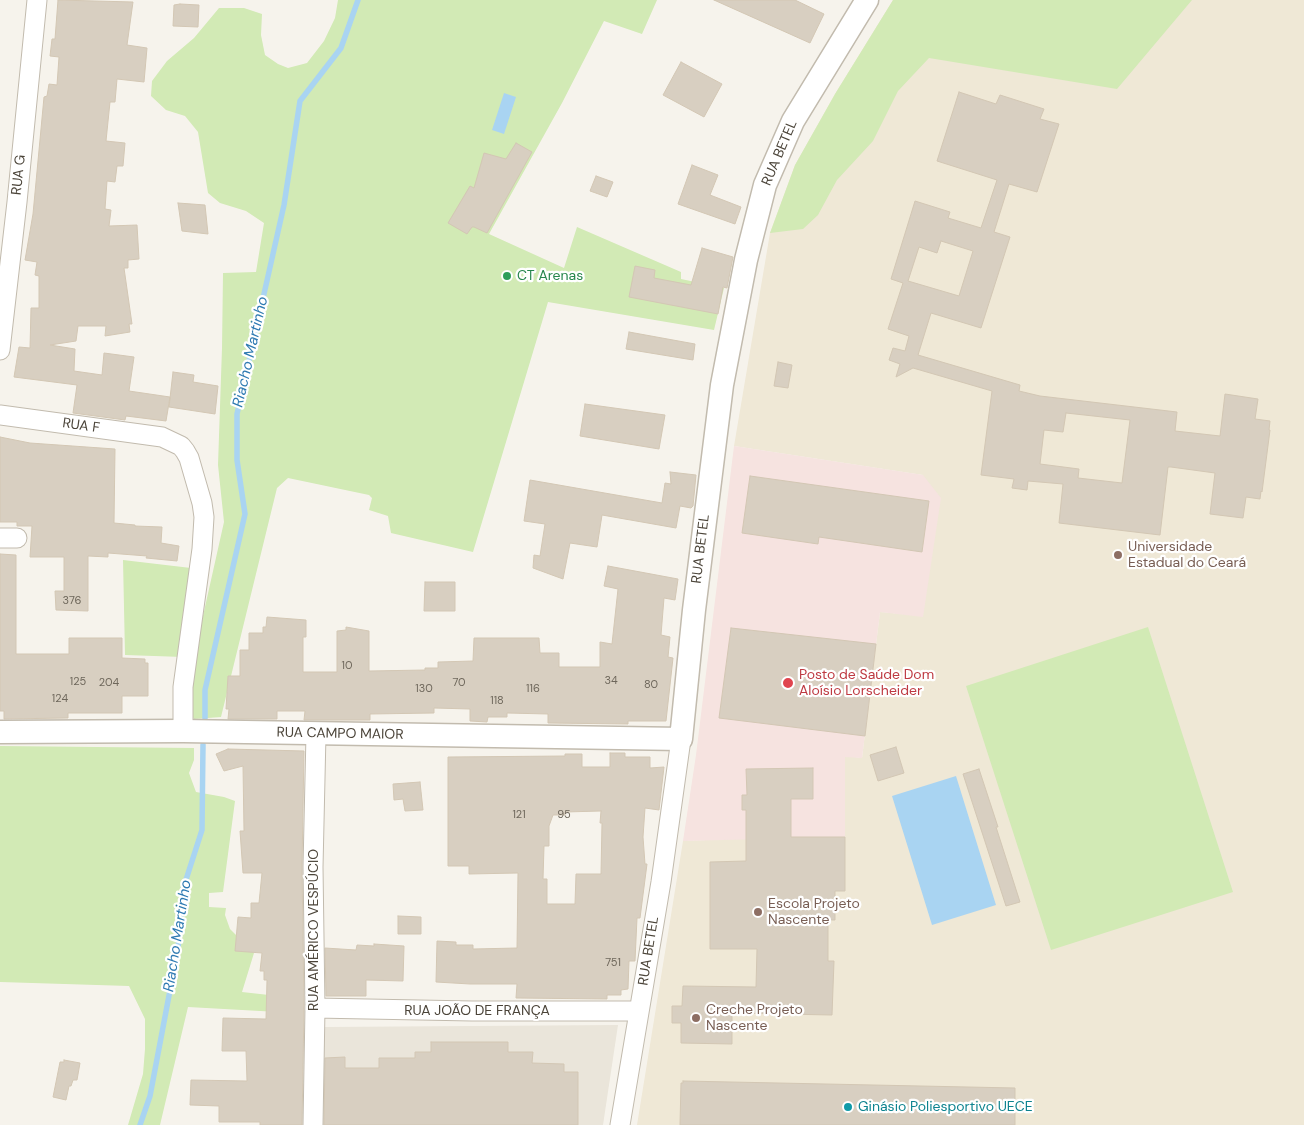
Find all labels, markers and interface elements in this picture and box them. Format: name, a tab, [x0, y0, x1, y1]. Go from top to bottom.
street label: RUA BETEL	[759, 118, 801, 188]
street label: RUA G	[9, 154, 29, 196]
place label: CT Arenas	[517, 268, 583, 284]
marker: CT Arenas	[501, 270, 513, 282]
water label: Riacho Martinho	[229, 295, 273, 409]
street label: RUA F	[61, 415, 101, 437]
street label: RUA BETEL	[688, 513, 714, 585]
place label: Universidade Estadual do Ceará	[1128, 539, 1246, 572]
marker: Universidade Estadual do Ceará	[1112, 549, 1124, 561]
house number: 376	[63, 594, 81, 608]
house number: 10	[342, 659, 352, 673]
place label: Posto de Saúde Dom Aloísio Lorscheider	[799, 667, 934, 700]
house number: 34	[604, 674, 618, 688]
house number: 125	[70, 675, 86, 689]
house number: 204	[99, 676, 119, 690]
house number: 70	[452, 676, 466, 690]
marker: Posto de Saúde Dom Aloísio Lorscheider	[781, 676, 795, 690]
house number: 80	[644, 678, 658, 692]
house number: 130	[415, 682, 433, 696]
house number: 116	[526, 682, 540, 696]
house number: 124	[52, 692, 68, 706]
house number: 118	[490, 694, 504, 708]
street label: RUA CAMPO MAIOR	[276, 724, 404, 744]
house number: 121	[512, 808, 526, 822]
house number: 95	[557, 808, 571, 822]
street label: RUA AMÉRICO VESPÚCIO	[306, 849, 322, 1011]
water label: Riacho Martinho	[160, 879, 196, 993]
place label: Escola Projeto Nascente	[768, 896, 860, 929]
marker: Escola Projeto Nascente	[752, 906, 764, 918]
street label: RUA BETEL	[635, 915, 663, 987]
house number: 751	[605, 956, 621, 970]
place label: Creche Projeto Nascente	[706, 1002, 803, 1034]
street label: RUA JOÃO DE FRANÇA	[404, 1003, 550, 1019]
marker: Creche Projeto Nascente	[690, 1012, 702, 1024]
place label: Ginásio Poliesportivo UECE	[858, 1099, 1033, 1115]
marker: Ginásio Poliesportivo UECE	[842, 1101, 854, 1113]

